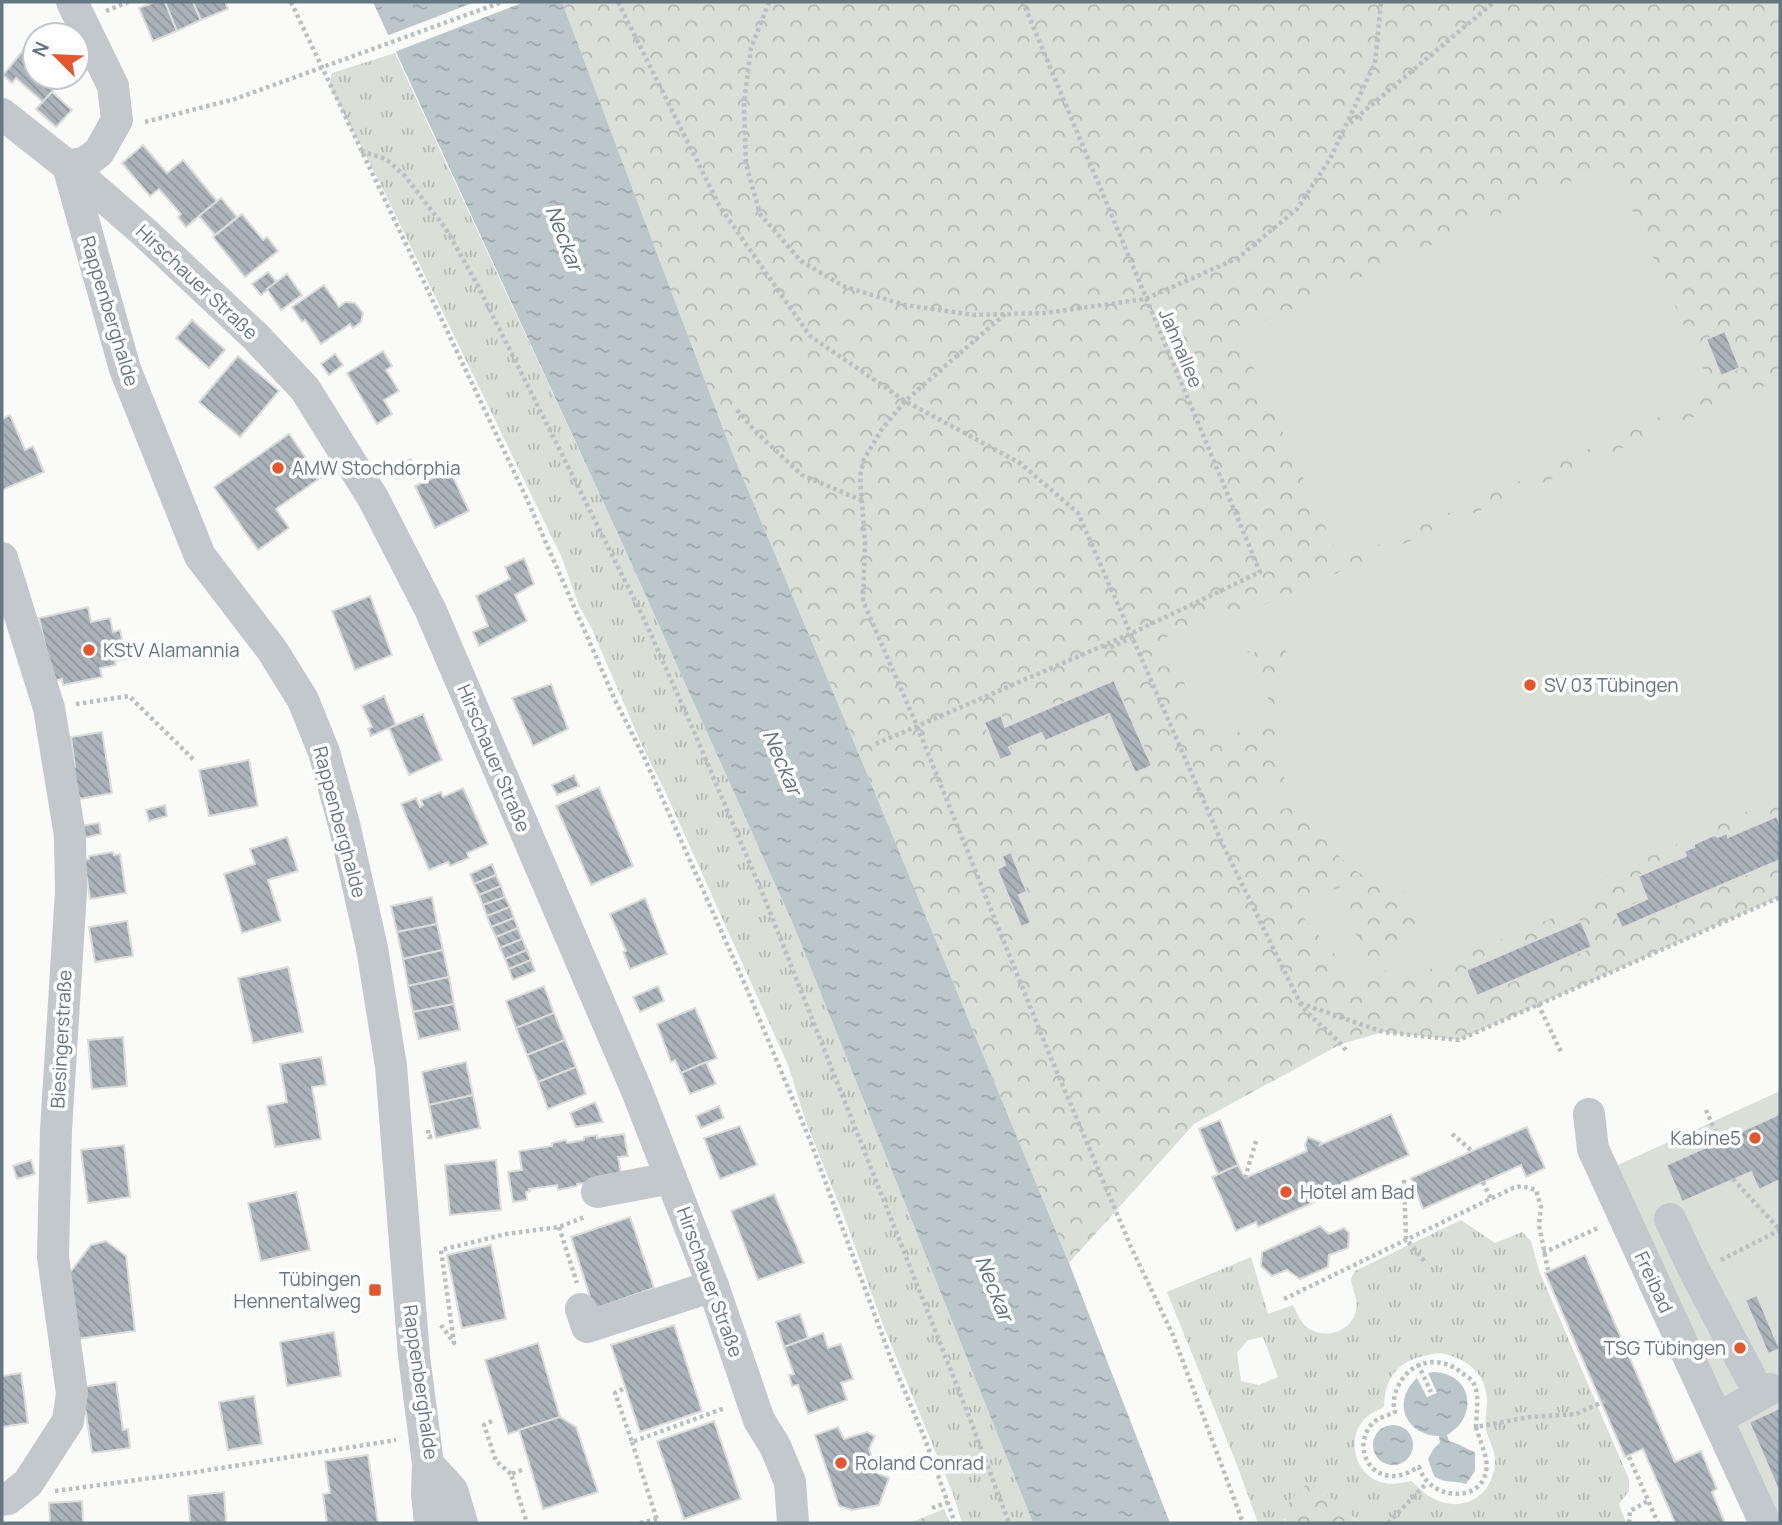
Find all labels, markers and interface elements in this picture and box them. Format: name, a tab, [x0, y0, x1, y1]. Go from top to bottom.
north arrow	[21, 21, 91, 91]
text: N	[26, 38, 55, 61]
water label: Neckar	[540, 201, 591, 277]
street label: Hirschauer Straße	[130, 219, 264, 345]
street label: Rappenberghalde	[75, 233, 145, 389]
street label: Jahnallee	[1153, 304, 1209, 392]
place label: AMW Stochdorphia	[292, 455, 460, 481]
marker: AMW Stochdorphia	[270, 460, 286, 476]
place label: KStV Alamannia	[103, 637, 240, 663]
marker: KStV Alamannia	[81, 642, 97, 658]
place label: SV 03 Tübingen	[1544, 672, 1679, 698]
marker: SV 03 Tübingen	[1522, 677, 1538, 693]
street label: Hirschauer Straße	[451, 680, 537, 836]
water label: Neckar	[757, 725, 810, 801]
street label: Rappenberghalde	[307, 743, 373, 901]
street label: Biesingerstraße	[44, 969, 78, 1109]
place label: Kabine5	[1670, 1125, 1741, 1151]
marker: Kabine5	[1747, 1130, 1763, 1146]
place label: Hotel am Bad	[1300, 1179, 1415, 1205]
marker: Hotel am Bad	[1278, 1184, 1294, 1200]
street label: Hirschauer Straße	[671, 1203, 749, 1361]
street label: Freibad	[1629, 1247, 1679, 1317]
water label: Neckar	[969, 1251, 1022, 1327]
place label: Tübingen Hennentalweg	[233, 1266, 361, 1314]
marker: Tübingen Hennentalweg	[367, 1282, 383, 1298]
street label: Rappenberghalde	[397, 1303, 445, 1461]
place label: TSG Tübingen	[1604, 1335, 1726, 1361]
marker: TSG Tübingen	[1732, 1340, 1748, 1356]
place label: Roland Conrad	[855, 1450, 984, 1476]
marker: Roland Conrad	[833, 1455, 849, 1471]

